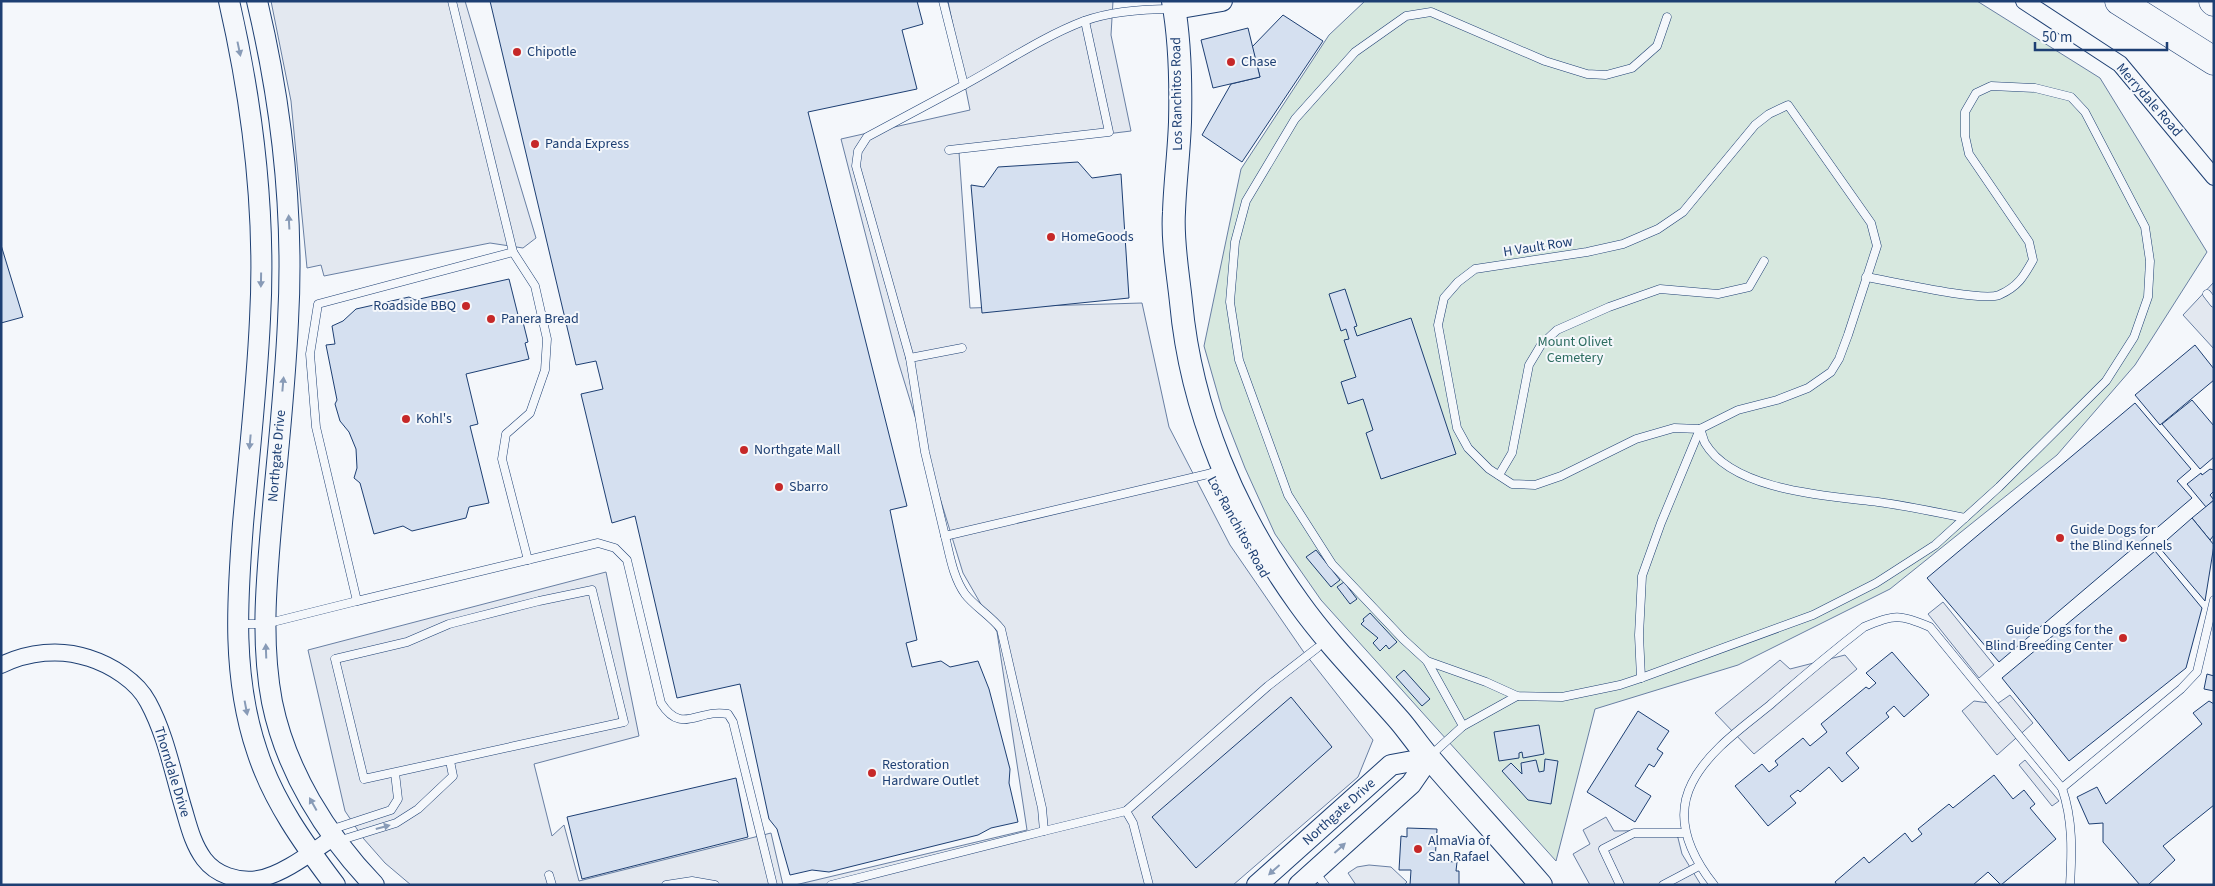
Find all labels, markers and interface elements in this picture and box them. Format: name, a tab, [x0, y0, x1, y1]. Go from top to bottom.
scale bar	[2035, 20, 2168, 52]
text: 50 m	[2042, 27, 2072, 48]
street label: Los Ranchitos Road	[1166, 37, 1188, 151]
one-way arrow	[235, 41, 243, 56]
place label: Chipotle	[527, 42, 576, 62]
marker: Chipotle	[511, 46, 523, 58]
place label: Chase	[1241, 52, 1277, 72]
marker: Chase	[1225, 56, 1237, 68]
street label: Merrydale Road	[2111, 59, 2187, 141]
place label: Panda Express	[545, 134, 629, 154]
marker: Panda Express	[529, 138, 541, 150]
one-way arrow	[284, 213, 292, 229]
place label: HomeGoods	[1061, 227, 1134, 247]
marker: HomeGoods	[1045, 231, 1057, 243]
street label: H Vault Row	[1502, 232, 1574, 262]
one-way arrow	[257, 272, 265, 288]
place label: Roadside BBQ	[373, 296, 456, 316]
marker: Roadside BBQ	[460, 300, 472, 312]
place label: Panera Bread	[501, 309, 579, 329]
marker: Panera Bread	[485, 313, 497, 325]
park label: Mount Olivet Cemetery	[1538, 332, 1613, 368]
one-way arrow	[279, 376, 287, 392]
street label: Northgate Drive	[263, 409, 291, 503]
place label: Kohl's	[416, 409, 452, 429]
marker: Kohl's	[400, 413, 412, 425]
one-way arrow	[246, 434, 254, 450]
place label: Northgate Mall	[754, 440, 841, 460]
marker: Northgate Mall	[738, 444, 750, 456]
street label: Los Ranchitos Road	[1202, 472, 1274, 582]
place label: Sbarro	[789, 477, 828, 497]
marker: Sbarro	[773, 481, 785, 493]
place label: Guide Dogs for the Blind Kennels	[2070, 520, 2172, 556]
marker: Guide Dogs for the Blind Kennels	[2054, 532, 2066, 544]
place label: Guide Dogs for the Blind Breeding Center	[1985, 620, 2113, 656]
marker: Guide Dogs for the Blind Breeding Center	[2117, 632, 2129, 644]
one-way arrow	[262, 642, 270, 658]
one-way arrow	[242, 701, 250, 717]
street label: Thorndale Drive	[149, 724, 195, 820]
place label: Restoration Hardware Outlet	[882, 755, 979, 791]
marker: Restoration Hardware Outlet	[866, 767, 878, 779]
street label: Northgate Drive	[1298, 774, 1380, 850]
one-way arrow	[309, 797, 317, 812]
one-way arrow	[376, 822, 391, 830]
place label: AlmaVia of San Rafael	[1428, 831, 1491, 867]
one-way arrow	[1333, 842, 1345, 854]
marker: AlmaVia of San Rafael	[1412, 843, 1424, 855]
one-way arrow	[1268, 864, 1281, 875]

